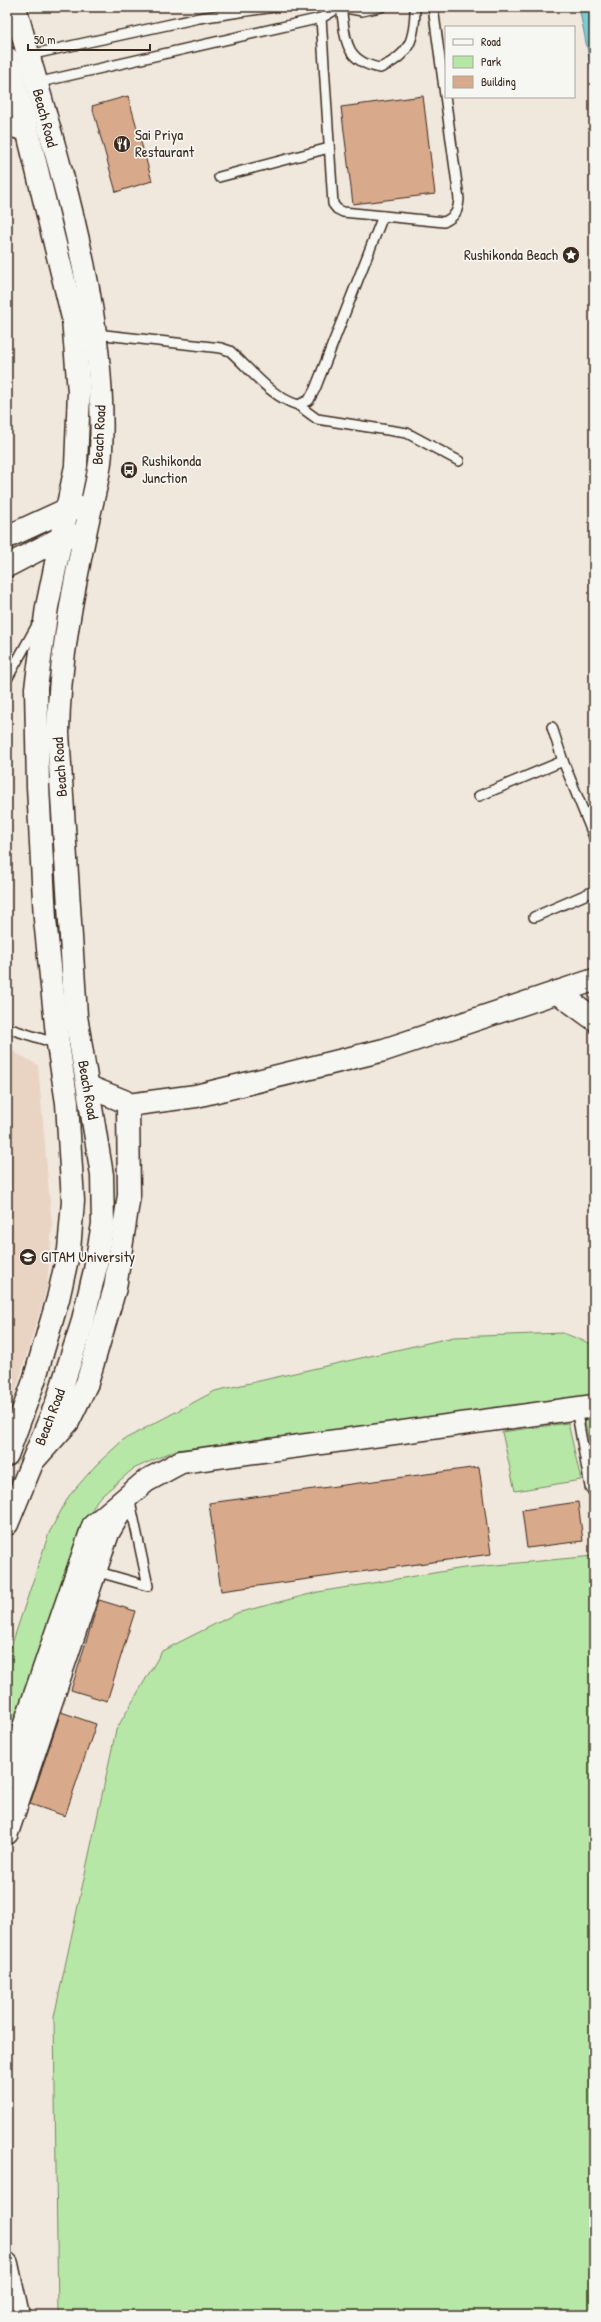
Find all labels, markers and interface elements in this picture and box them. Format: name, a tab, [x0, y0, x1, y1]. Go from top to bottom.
scale bar	[28, 26, 150, 52]
legend	[445, 26, 575, 98]
text: 50 m	[34, 31, 55, 48]
text: Road	[481, 33, 501, 50]
text: Park	[481, 53, 501, 70]
text: Building	[481, 73, 516, 90]
street label: Beach Road	[28, 86, 63, 150]
place label: Sai Priya Restaurant	[135, 124, 195, 162]
restaurant icon: Sai Priya Restaurant	[112, 134, 132, 154]
place label: Rushikonda Beach	[464, 244, 558, 265]
place icon: Rushikonda Beach	[561, 245, 581, 265]
street label: Beach Road	[86, 405, 111, 465]
place label: Rushikonda Junction	[142, 450, 201, 488]
bus stop icon: Rushikonda Junction	[119, 460, 139, 480]
street label: Beach Road	[47, 736, 72, 798]
street label: Beach Road	[73, 1059, 104, 1121]
place label: GITAM University	[41, 1246, 135, 1267]
school or university icon: GITAM University	[18, 1247, 38, 1267]
street label: Beach Road	[29, 1385, 70, 1448]

